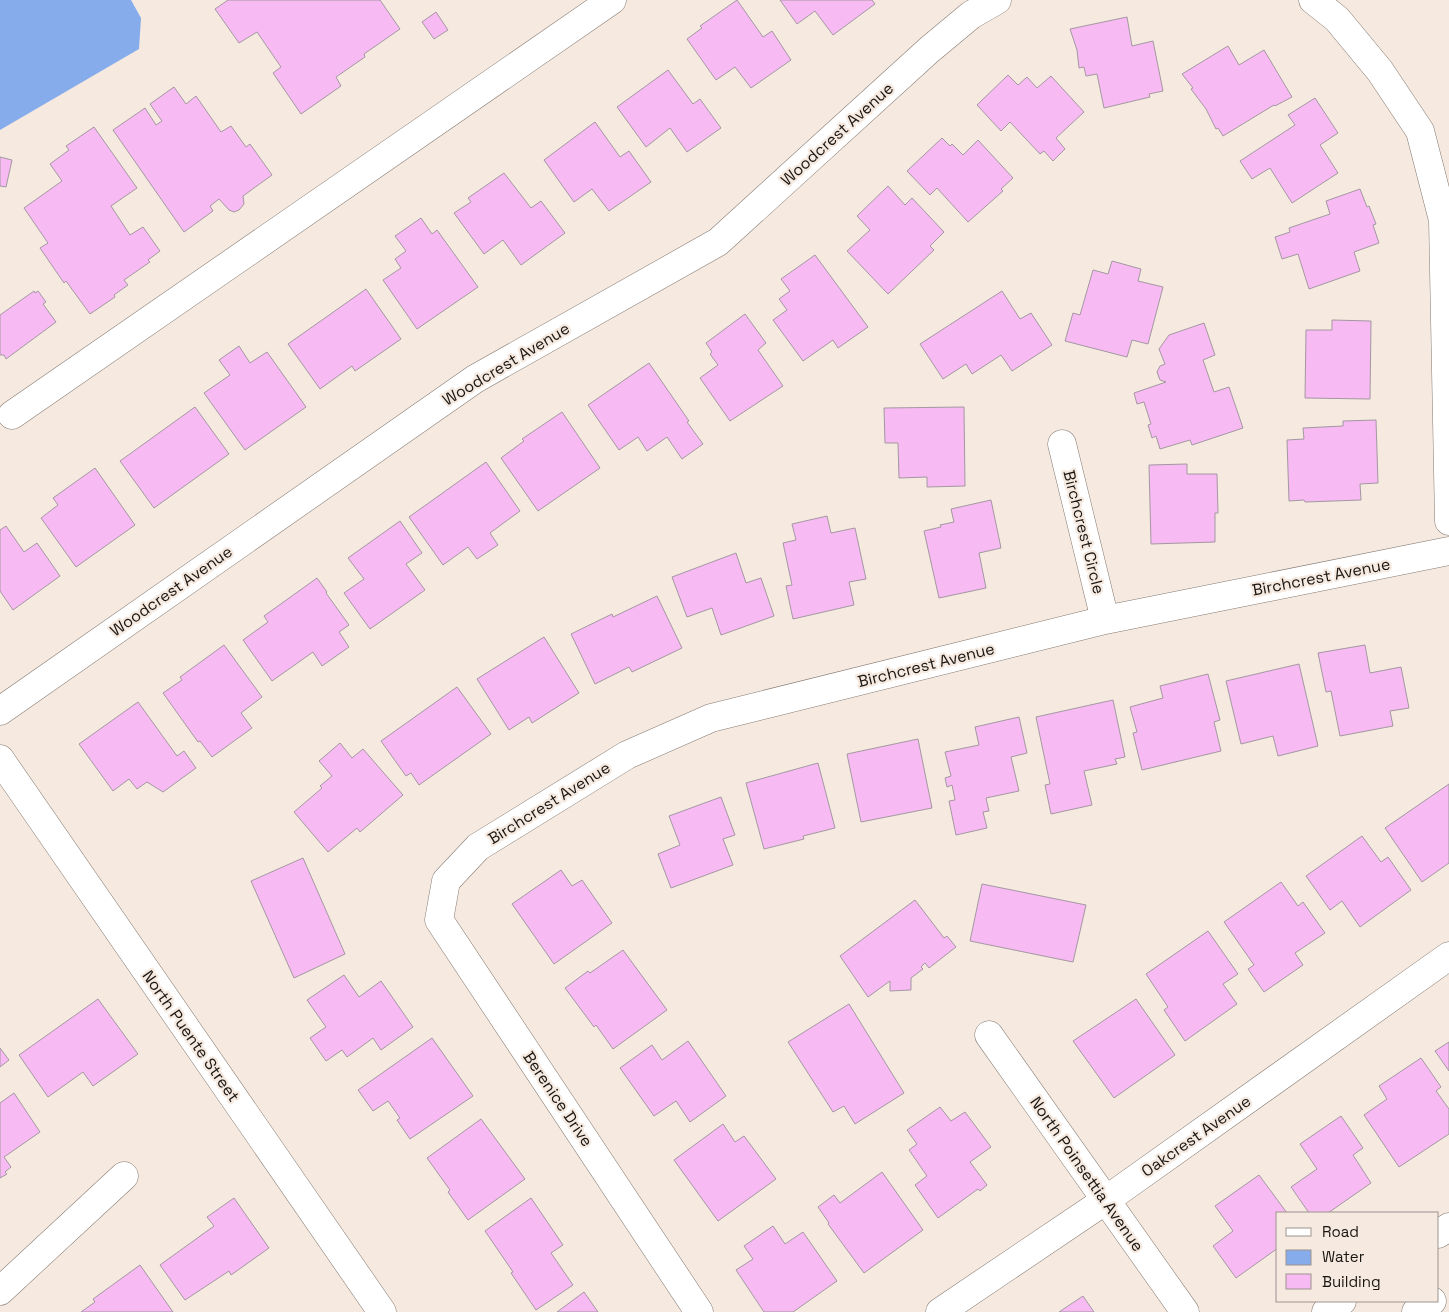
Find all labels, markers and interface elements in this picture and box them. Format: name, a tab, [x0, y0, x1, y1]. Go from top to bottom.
street label: Woodcrest Avenue	[776, 78, 898, 190]
street label: Woodcrest Avenue	[439, 318, 573, 410]
street label: Birchcrest Circle	[1058, 468, 1110, 596]
street label: Woodcrest Avenue	[106, 541, 236, 641]
street label: Birchcrest Avenue	[1250, 553, 1392, 601]
street label: Birchcrest Avenue	[855, 638, 997, 692]
street label: Birchcrest Avenue	[484, 757, 614, 849]
street label: North Puente Street	[138, 966, 244, 1106]
street label: Berenice Drive	[518, 1047, 598, 1151]
street label: Oakcrest Avenue	[1137, 1090, 1255, 1182]
street label: North Poinsettia Avenue	[1025, 1092, 1149, 1256]
legend	[1276, 1212, 1439, 1302]
text: Road	[1322, 1222, 1359, 1241]
text: Water	[1322, 1247, 1365, 1266]
text: Building	[1322, 1272, 1381, 1291]

